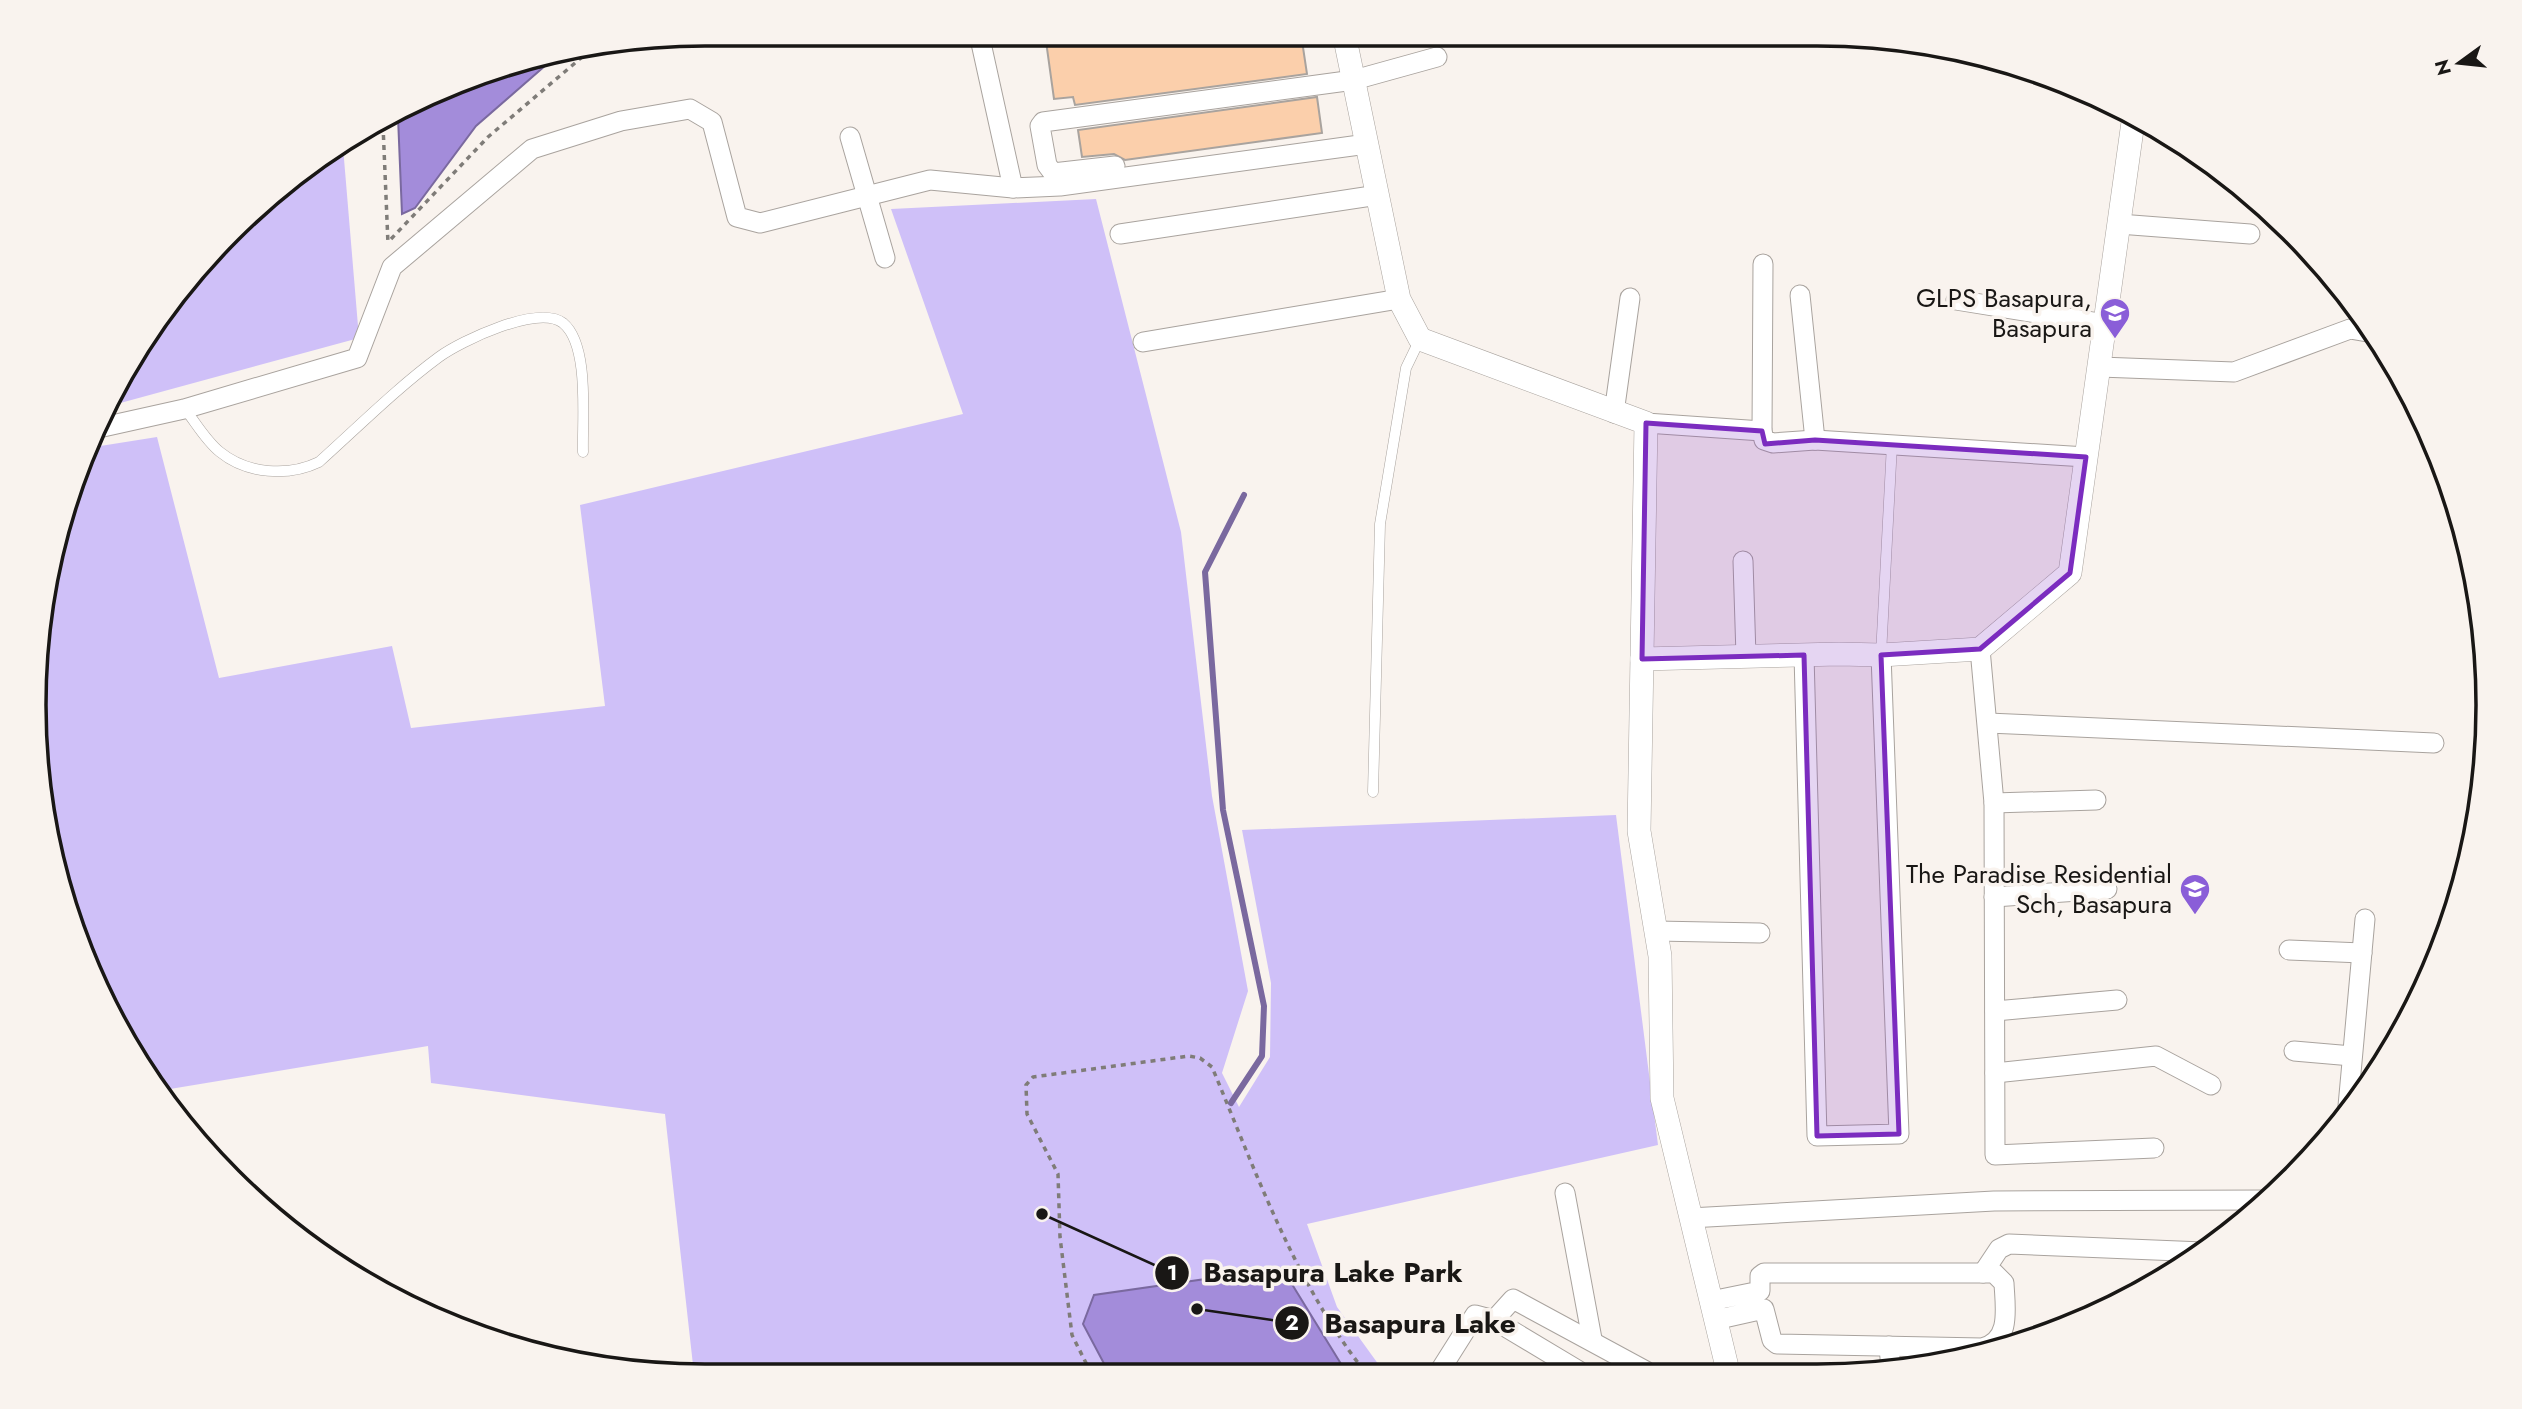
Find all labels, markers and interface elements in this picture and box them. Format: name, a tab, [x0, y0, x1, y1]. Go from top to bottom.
north arrow	[2424, 28, 2494, 98]
text: N	[2428, 56, 2458, 78]
place label: GLPS Basapura, Basapura	[1916, 279, 2092, 347]
school or university icon: GLPS Basapura, Basapura	[2098, 296, 2132, 340]
place label: The Paradise Residential Sch, Basapura	[1906, 855, 2172, 923]
school or university icon: The Paradise Residential Sch, Basapura	[2178, 872, 2212, 916]
callout: Basapura Lake Park	[1155, 1248, 1477, 1297]
text: Basapura Lake Park	[1203, 1252, 1463, 1293]
text: 1	[1167, 1258, 1177, 1288]
callout: Basapura Lake	[1275, 1299, 1529, 1348]
text: Basapura Lake	[1324, 1303, 1516, 1344]
text: 2	[1285, 1308, 1299, 1338]

